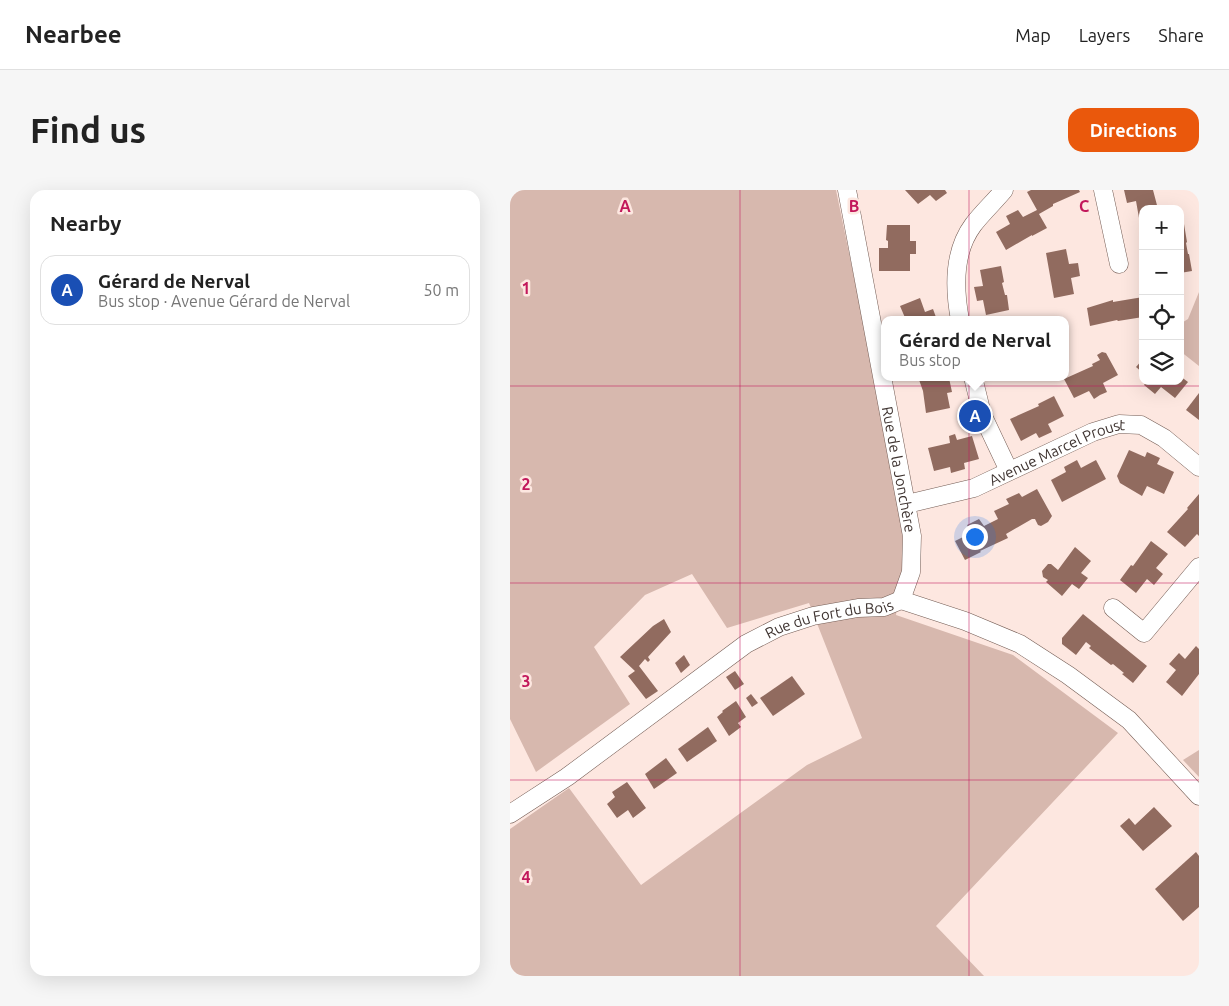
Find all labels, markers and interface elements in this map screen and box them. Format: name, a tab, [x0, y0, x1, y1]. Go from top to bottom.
text: Nearbee	[25, 21, 122, 48]
text: Map	[1015, 25, 1051, 45]
text: Layers	[1079, 25, 1130, 45]
text: Share	[1158, 25, 1204, 45]
button: Directions	[1068, 108, 1199, 152]
text: Find us	[30, 110, 146, 150]
text: A	[619, 197, 631, 215]
text: B	[849, 197, 859, 215]
text: C	[1079, 197, 1089, 215]
map controls	[1139, 205, 1184, 385]
button: +	[1139, 205, 1184, 250]
text: Nearby	[50, 211, 121, 235]
button: −	[1139, 250, 1184, 295]
text: Gérard de Nerval	[98, 270, 250, 292]
text: 1	[521, 279, 531, 297]
text: A	[61, 281, 73, 299]
text: 50 m	[423, 281, 459, 299]
text: Bus stop · Avenue Gérard de Nerval	[98, 292, 350, 310]
button: locate	[1139, 295, 1184, 340]
popup	[881, 316, 1069, 381]
text: Gérard de Nerval	[899, 329, 1051, 351]
button: layers	[1139, 340, 1184, 385]
text: Bus stop	[899, 351, 961, 369]
pin: A	[959, 397, 991, 435]
street label: Rue de la Jonchère	[879, 405, 920, 534]
street label: Avenue Marcel Proust	[986, 416, 1126, 488]
text: 2	[521, 475, 531, 493]
your location	[962, 524, 988, 550]
street label: Rue du Fort du Bois	[762, 596, 896, 641]
text: 3	[521, 672, 531, 690]
text: 4	[521, 868, 531, 886]

